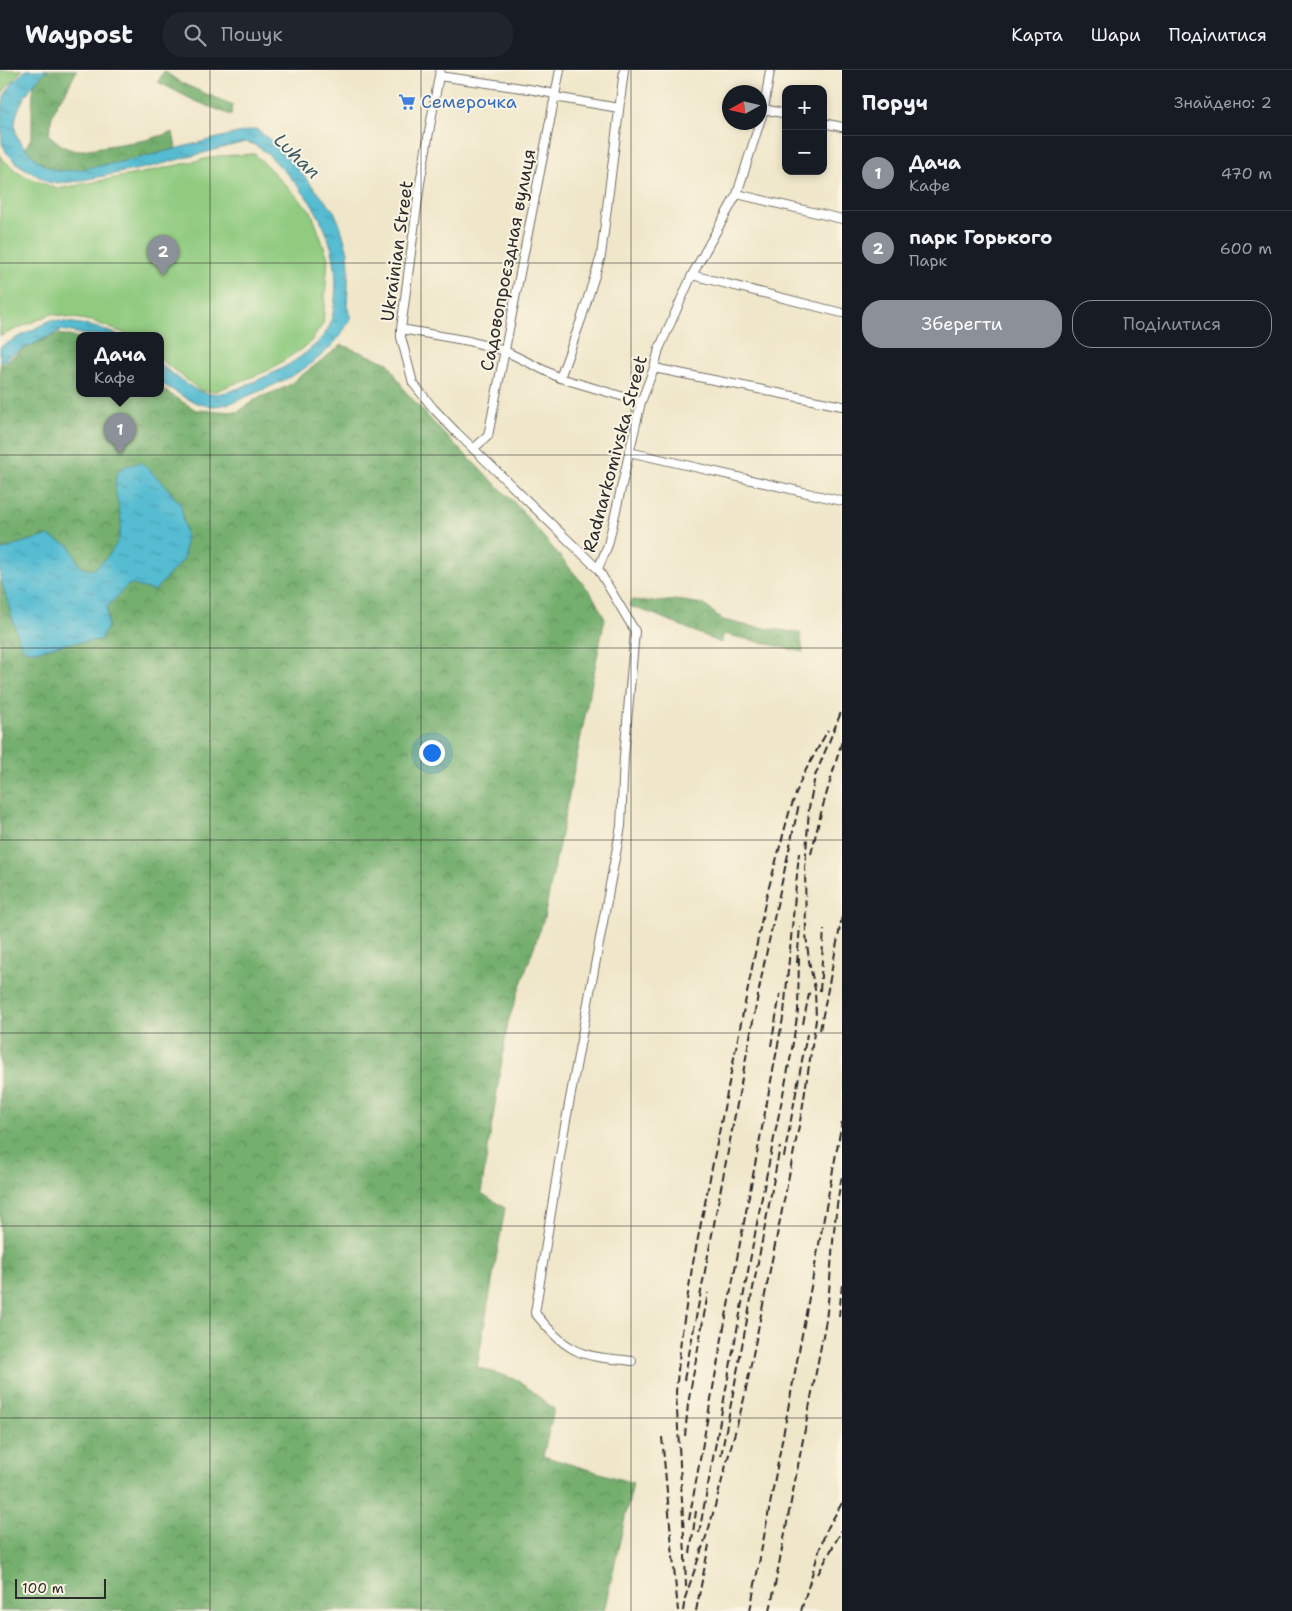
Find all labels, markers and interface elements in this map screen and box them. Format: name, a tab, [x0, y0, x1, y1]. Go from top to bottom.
search box	[163, 12, 513, 57]
text: Waypost	[25, 19, 133, 51]
icon: search	[181, 21, 209, 49]
text: Пошук	[221, 22, 283, 47]
text: Карта	[1011, 23, 1063, 47]
text: Шари	[1091, 23, 1141, 47]
text: Поділитися	[1169, 23, 1267, 47]
north arrow	[722, 85, 767, 130]
map controls	[782, 85, 827, 175]
button: +	[782, 85, 827, 130]
text: Поруч	[862, 89, 928, 117]
place label: Семерочка	[421, 90, 517, 114]
supermarket icon: Семерочка	[397, 92, 417, 112]
text: Знайдено: 2	[1174, 92, 1272, 113]
water label: Luhan	[268, 128, 326, 184]
button: −	[782, 130, 827, 175]
street label: Садовопроєздная вулиця	[475, 147, 541, 373]
text: Дача	[909, 150, 961, 175]
text: 1	[874, 163, 882, 184]
text: 470 m	[1221, 163, 1272, 184]
text: Кафе	[909, 175, 950, 196]
street label: Ukrainian Street	[375, 179, 419, 323]
text: парк Горького	[909, 225, 1052, 250]
pin: 2	[147, 235, 179, 276]
text: 2	[872, 238, 884, 259]
text: 600 m	[1220, 238, 1272, 259]
text: Парк	[909, 250, 947, 271]
button: Зберегти	[862, 300, 1062, 348]
button: Поділитися	[1072, 300, 1272, 348]
popup	[76, 332, 164, 397]
text: Дача	[94, 342, 146, 367]
street label: Radnarkomivska Street	[577, 353, 653, 555]
text: Кафе	[94, 367, 135, 388]
pin: 1	[104, 413, 136, 454]
your location	[419, 740, 445, 766]
scale bar	[15, 1576, 106, 1599]
text: 100 m	[22, 1579, 64, 1597]

